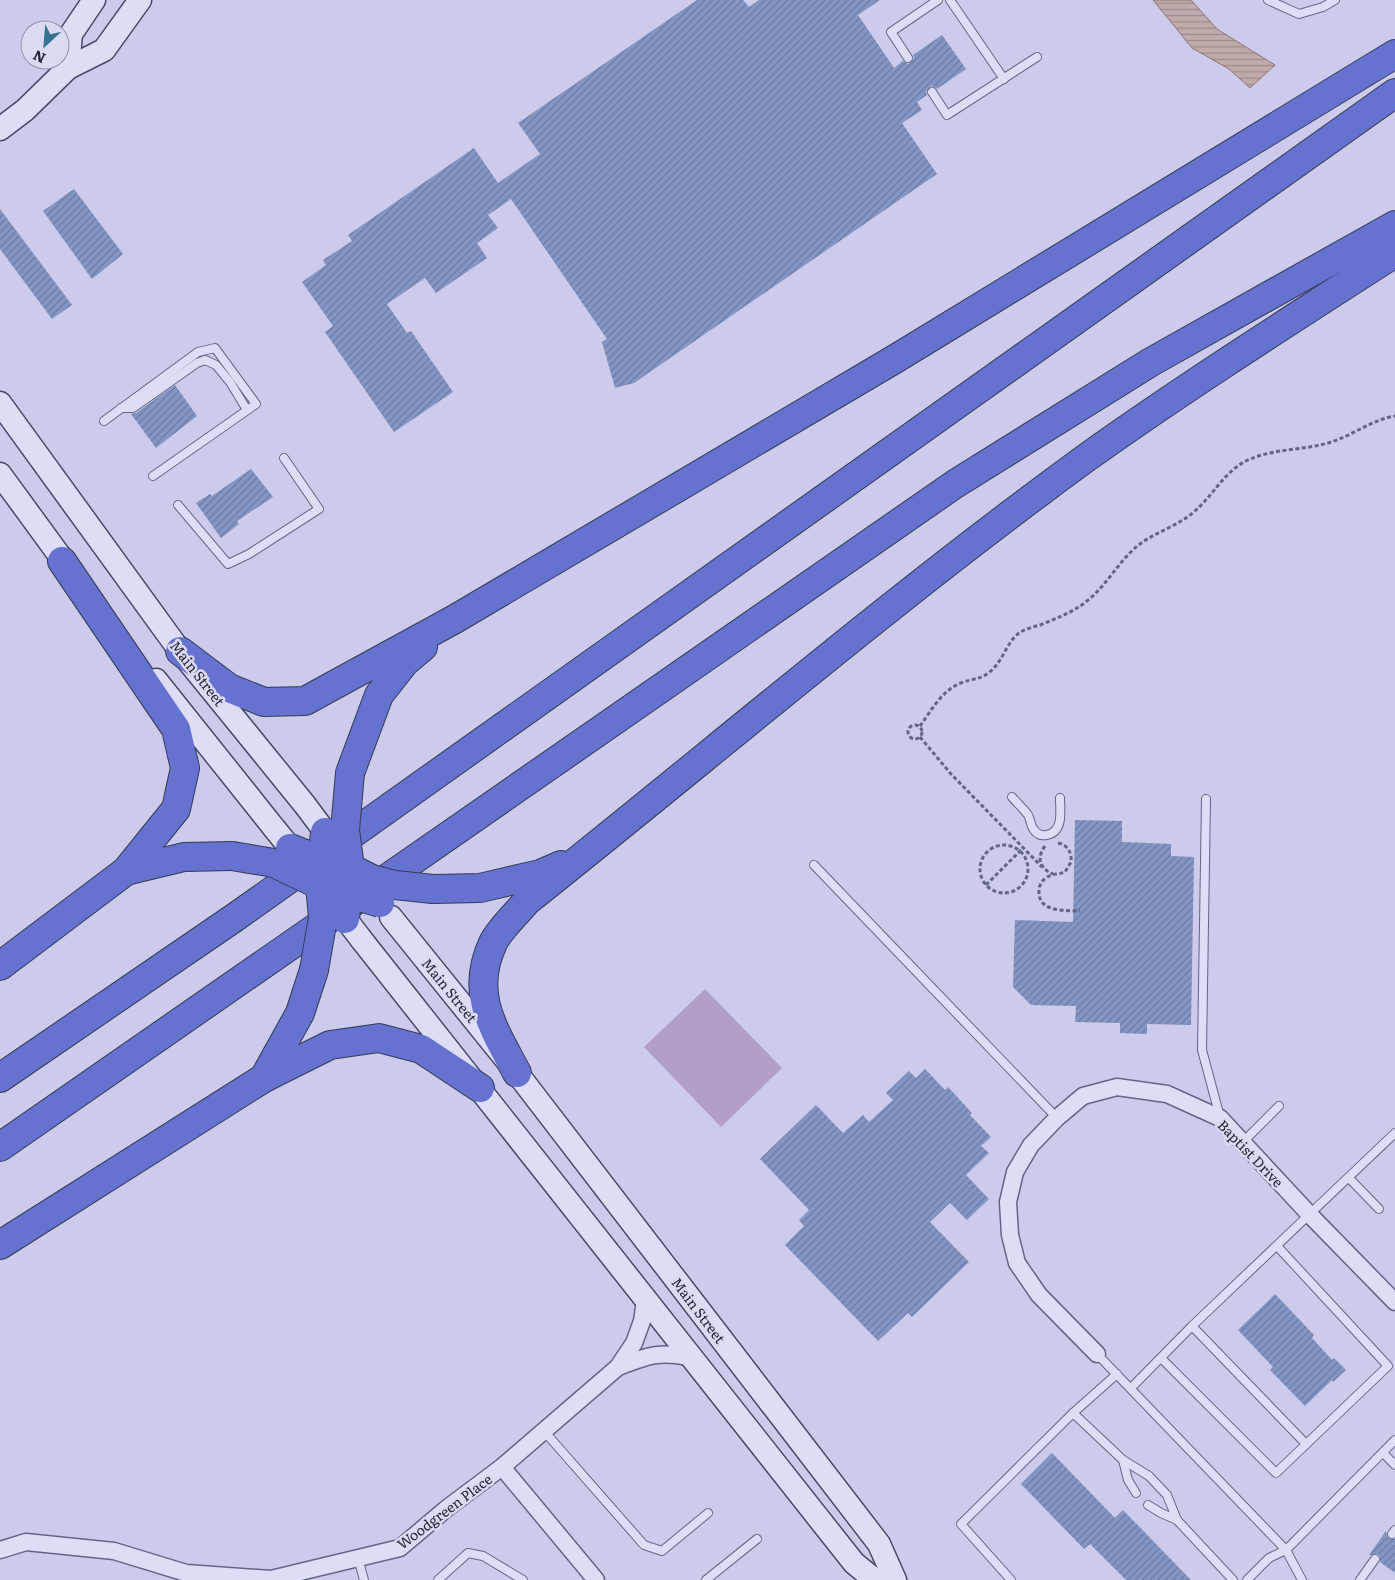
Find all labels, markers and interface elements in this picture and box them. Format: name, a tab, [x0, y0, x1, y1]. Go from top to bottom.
north arrow	[20, 20, 70, 70]
text: N	[29, 46, 49, 69]
street label: Main Street	[166, 636, 230, 710]
street label: Main Street	[418, 953, 483, 1027]
street label: Baptist Drive	[1214, 1115, 1288, 1191]
street label: Main Street	[668, 1273, 731, 1347]
street label: Woodgreen Place	[392, 1469, 496, 1553]

